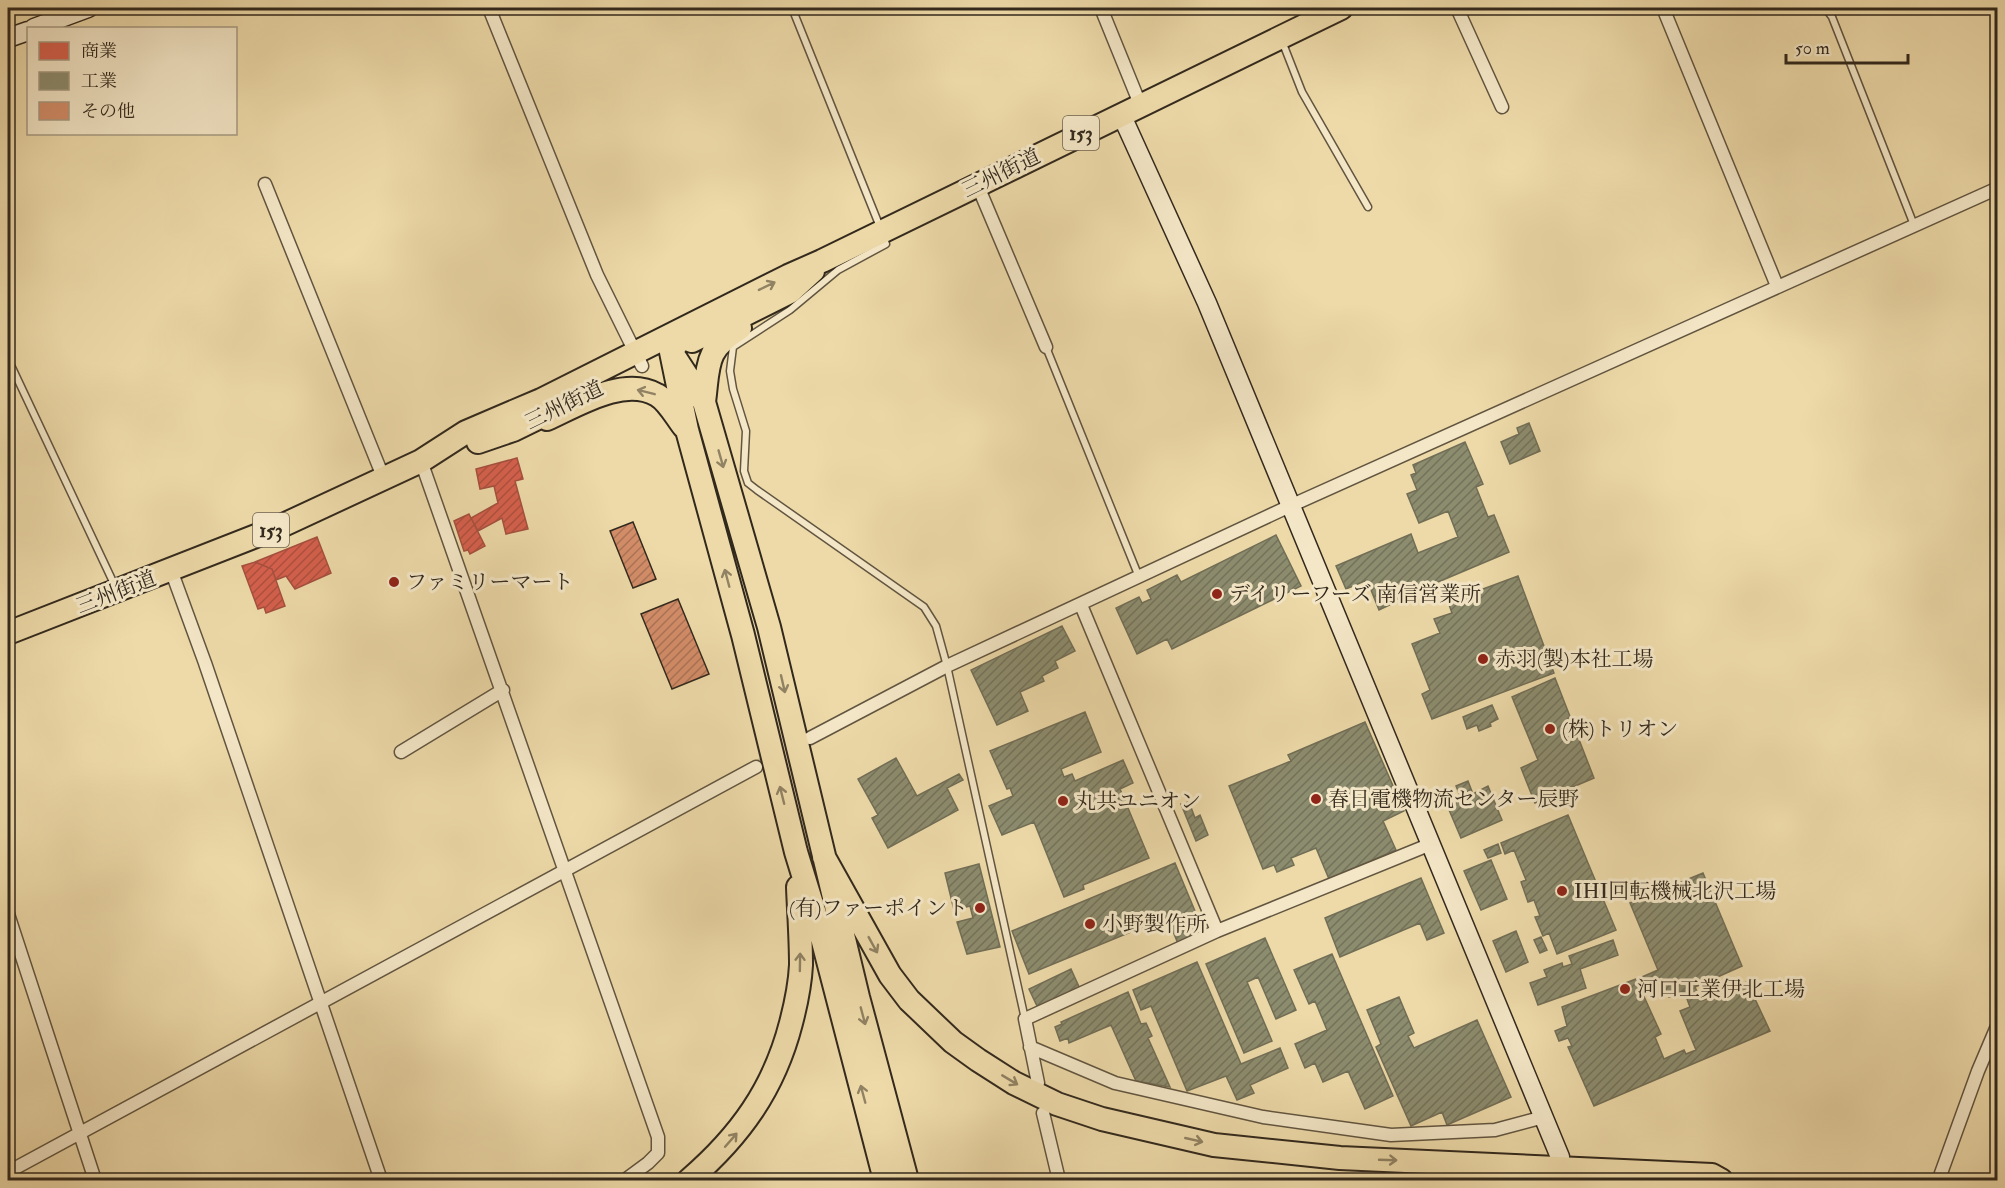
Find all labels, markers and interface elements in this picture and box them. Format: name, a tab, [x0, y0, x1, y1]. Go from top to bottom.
legend	[27, 27, 237, 135]
scale bar	[1786, 27, 1908, 65]
text: 50 m	[1795, 37, 1830, 60]
text: 商業	[81, 40, 117, 63]
text: 工業	[81, 70, 117, 93]
text: その他	[81, 100, 135, 123]
road number: 153	[1063, 116, 1099, 150]
street label: 三州街道	[958, 143, 1045, 204]
one-way arrow	[757, 280, 775, 292]
street label: 三州街道	[521, 375, 608, 436]
one-way arrow	[636, 385, 655, 397]
one-way arrow	[715, 449, 727, 468]
road number: 153	[253, 513, 289, 547]
street label: 三州街道	[72, 565, 160, 620]
place label: ファミリーマート	[406, 569, 574, 596]
one-way arrow	[721, 569, 732, 588]
marker: ファミリーマート	[387, 575, 401, 589]
place label: デイリーフーズ 南信営業所	[1229, 581, 1481, 608]
marker: デイリーフーズ 南信営業所	[1210, 587, 1224, 601]
place label: 赤羽(製)本社工場	[1495, 646, 1653, 673]
marker: 赤羽(製)本社工場	[1476, 652, 1490, 666]
one-way arrow	[777, 674, 789, 693]
place label: (株)トリオン	[1562, 716, 1678, 743]
marker: (株)トリオン	[1543, 722, 1557, 736]
one-way arrow	[776, 786, 788, 805]
place label: 春日電機物流センター辰野	[1328, 786, 1579, 813]
place label: 丸共ユニオン	[1075, 788, 1201, 815]
marker: 春日電機物流センター辰野	[1309, 792, 1323, 806]
marker: 丸共ユニオン	[1056, 794, 1070, 808]
place label: IHI回転機械北沢工場	[1574, 878, 1776, 905]
marker: IHI回転機械北沢工場	[1555, 884, 1569, 898]
place label: (有)ファーポイント	[789, 895, 968, 922]
marker: (有)ファーポイント	[973, 901, 987, 915]
place label: 小野製作所	[1102, 911, 1207, 938]
marker: 小野製作所	[1083, 917, 1097, 931]
one-way arrow	[868, 936, 880, 953]
one-way arrow	[795, 953, 806, 973]
place label: 河口工業伊北工場	[1637, 976, 1805, 1003]
marker: 河口工業伊北工場	[1618, 982, 1632, 996]
one-way arrow	[858, 1006, 870, 1025]
one-way arrow	[1001, 1075, 1018, 1087]
one-way arrow	[856, 1084, 868, 1103]
one-way arrow	[724, 1133, 738, 1148]
one-way arrow	[1184, 1135, 1204, 1146]
one-way arrow	[1378, 1155, 1398, 1166]

